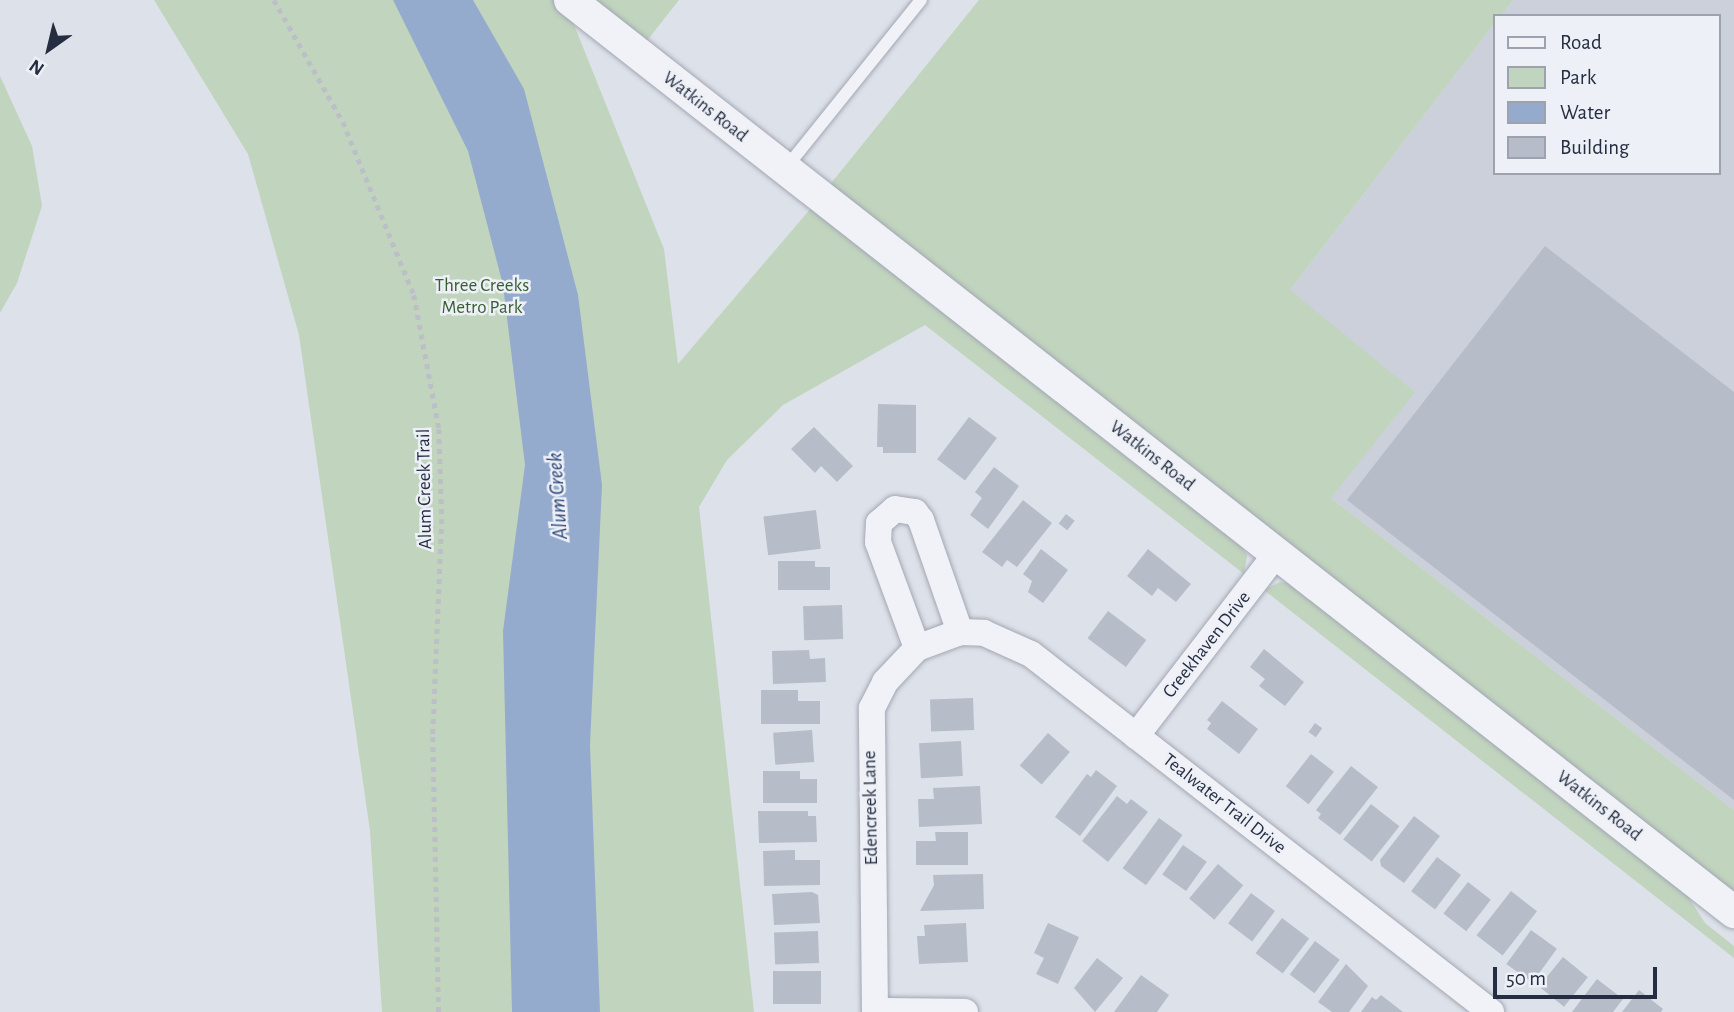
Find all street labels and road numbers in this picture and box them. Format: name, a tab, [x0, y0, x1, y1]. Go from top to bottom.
street label: Watkins Road	[658, 67, 752, 147]
street label: Watkins Road	[1105, 416, 1199, 496]
street label: Alum Creek Trail	[413, 429, 437, 549]
street label: Creekhaven Drive	[1158, 587, 1256, 703]
street label: Tealwater Trail Drive	[1158, 749, 1290, 859]
street label: Edencreek Lane	[859, 750, 883, 866]
street label: Watkins Road	[1552, 766, 1646, 846]

